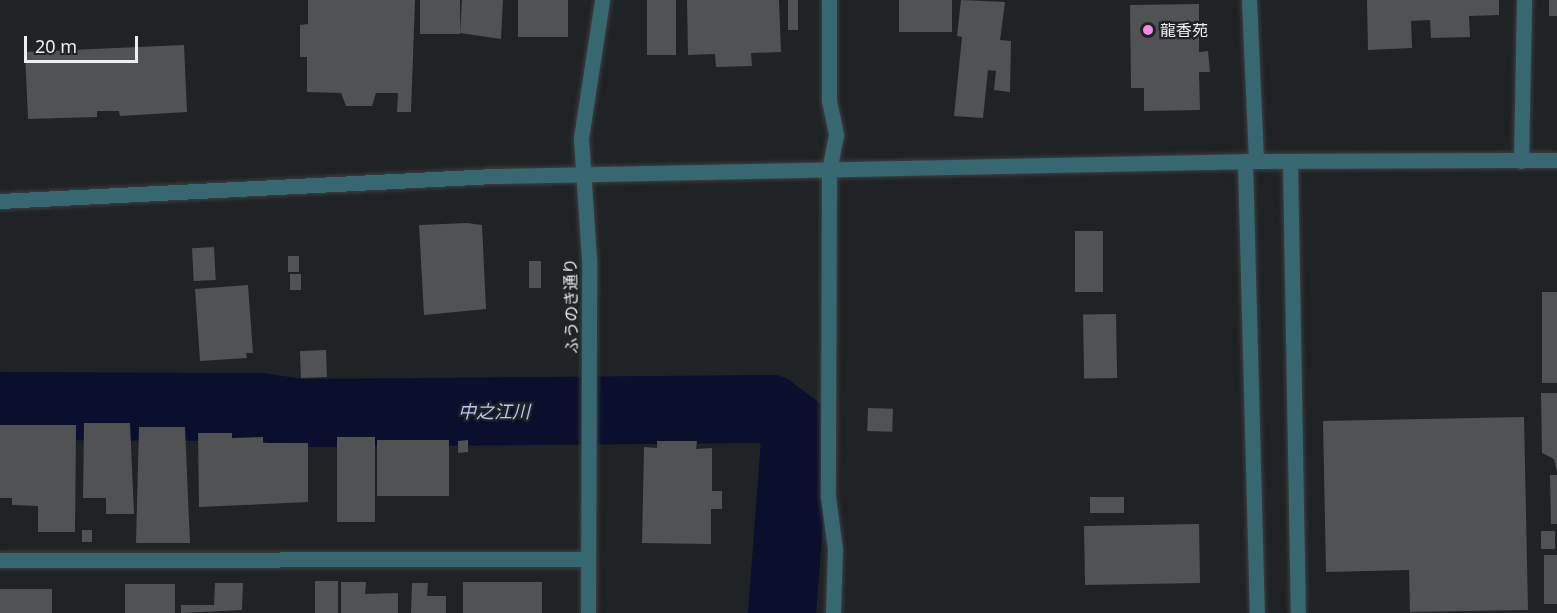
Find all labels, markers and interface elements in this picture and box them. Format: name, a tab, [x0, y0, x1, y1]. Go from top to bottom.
place label: 龍香苑	[1160, 20, 1208, 40]
marker: 龍香苑	[1141, 23, 1155, 37]
scale bar	[27, 24, 141, 62]
text: 20 m	[35, 34, 77, 58]
street label: ふうのき通り	[561, 258, 581, 354]
water label: 中之江川	[458, 400, 530, 422]

